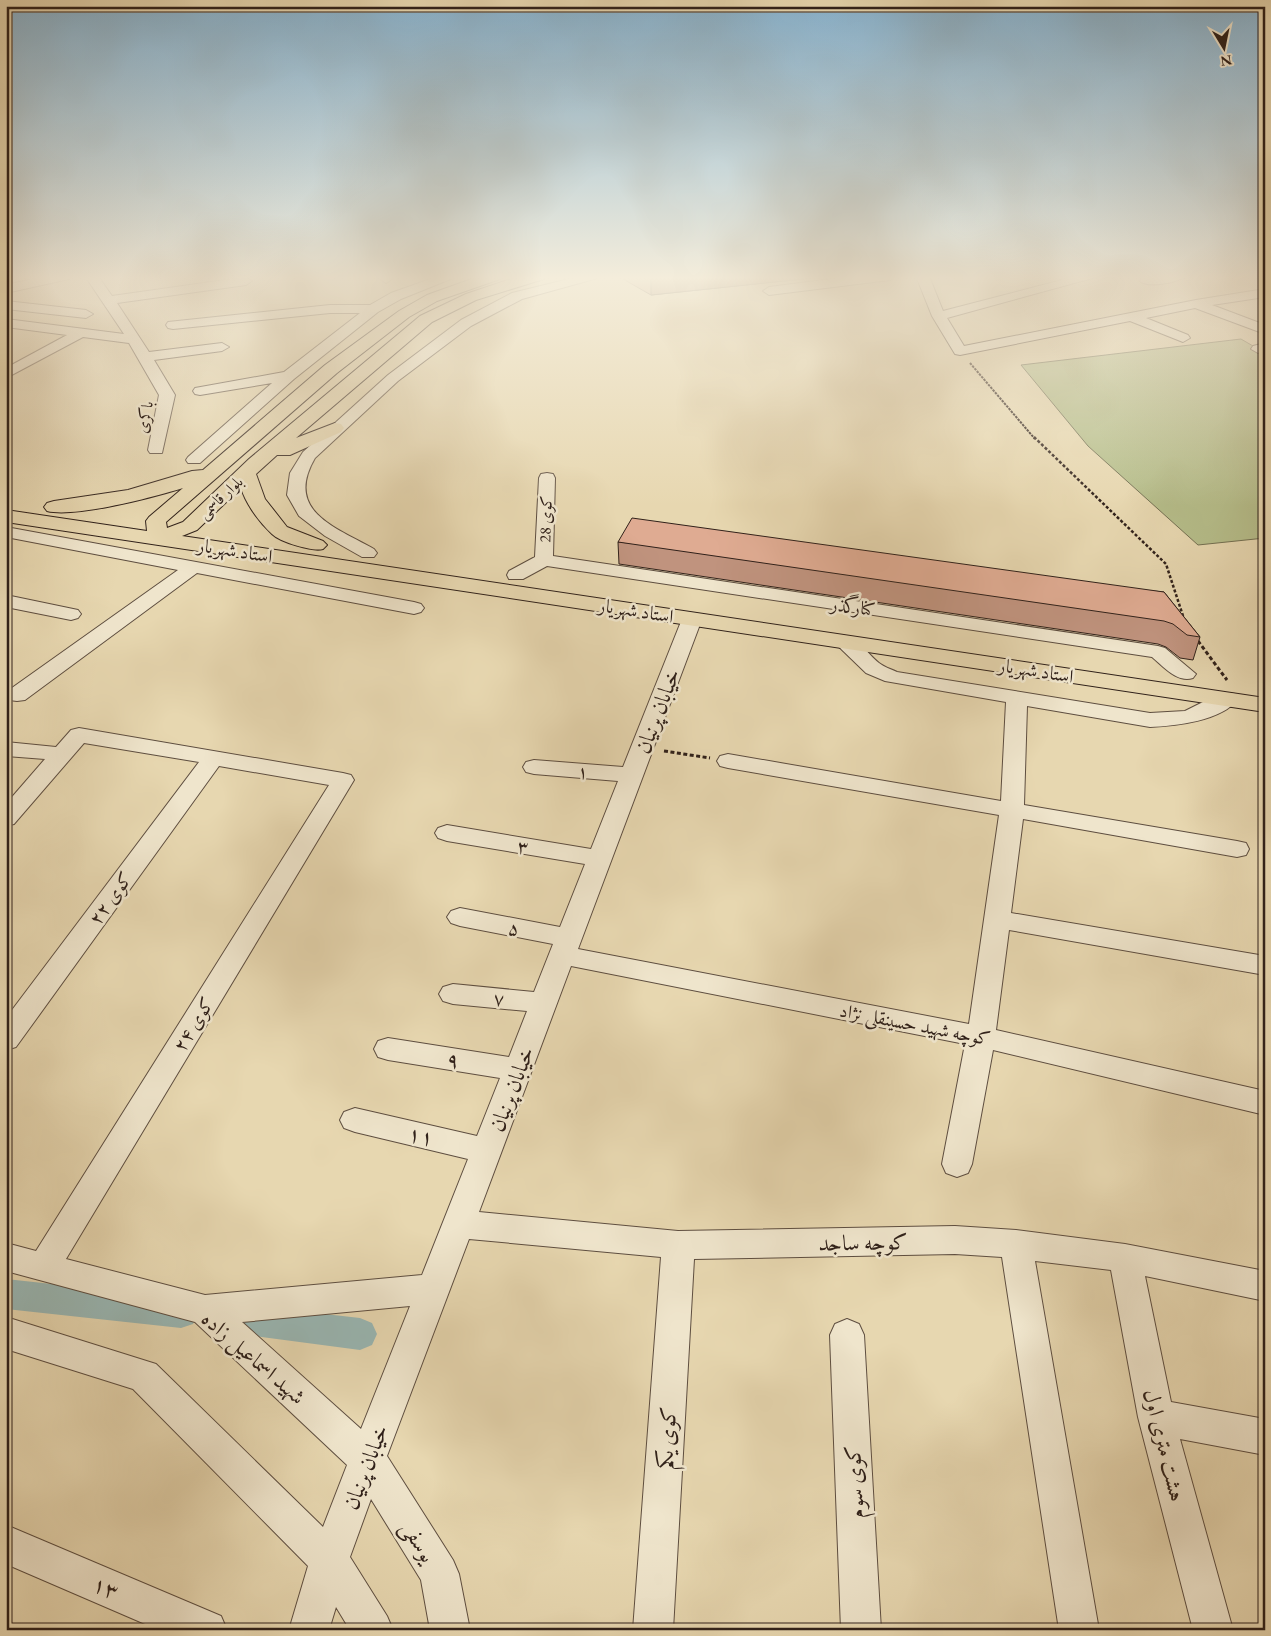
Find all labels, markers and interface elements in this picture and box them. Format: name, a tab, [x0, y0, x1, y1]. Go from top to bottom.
north arrow	[1198, 22, 1248, 72]
text: N	[1218, 51, 1233, 71]
street label: باکری	[131, 399, 158, 435]
street label: بلوار قاسمی	[193, 471, 248, 524]
street label: کوی 28	[534, 495, 557, 543]
street label: استاد شهریار	[194, 532, 274, 569]
street label: کنارگذر	[827, 590, 877, 622]
street label: استاد شهریار	[595, 592, 675, 629]
street label: استاد شهریار	[995, 652, 1075, 689]
street label: خیابان پرنیان	[628, 665, 687, 758]
street label: ۱	[576, 759, 590, 784]
street label: ۳	[515, 833, 530, 860]
street label: کوی ۲۲	[83, 867, 138, 930]
street label: ۵	[506, 915, 522, 942]
street label: ۷	[492, 985, 506, 1012]
street label: کوی ۲۴	[167, 992, 220, 1056]
street label: کوچه شهید حسینقلی نژاد	[837, 998, 993, 1053]
street label: خیابان پرنیان	[482, 1043, 541, 1136]
street label: ۹	[444, 1044, 462, 1075]
street label: ۱۱	[405, 1118, 437, 1153]
street label: کوچه ساجد	[818, 1227, 908, 1259]
street label: شهید اسماعیل زاده	[195, 1304, 312, 1411]
street label: هشت متری اول	[1137, 1386, 1192, 1504]
street label: کوی یکم	[650, 1406, 689, 1471]
street label: خیابان پرنیان	[336, 1421, 395, 1514]
street label: کوی سوم	[838, 1444, 876, 1519]
street label: یوسفی	[393, 1515, 444, 1570]
street label: ۱۳	[88, 1569, 123, 1606]

